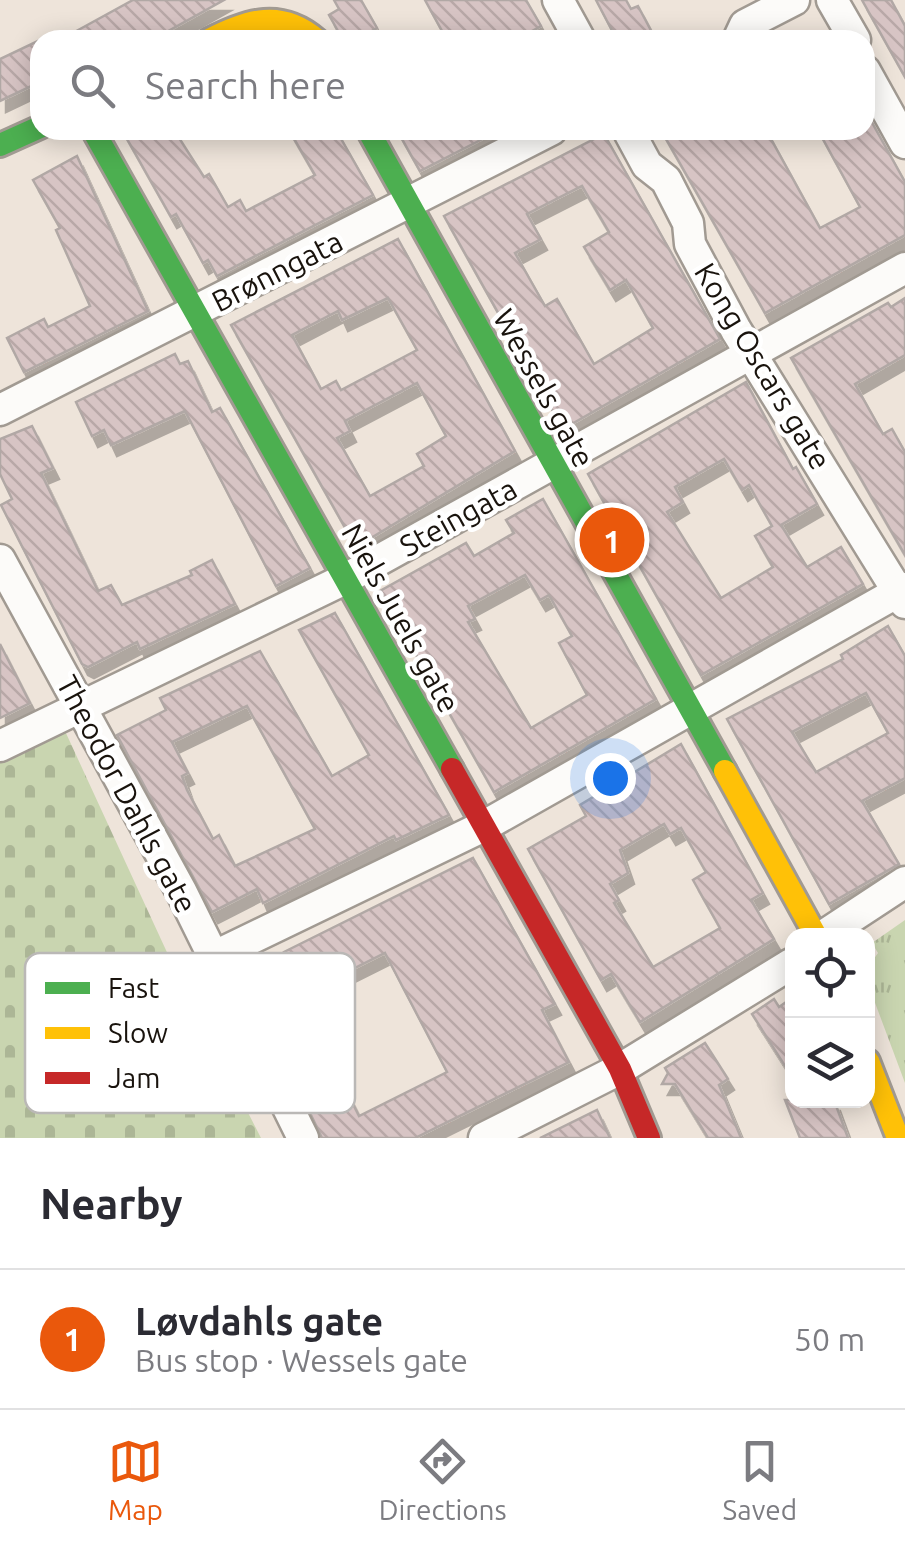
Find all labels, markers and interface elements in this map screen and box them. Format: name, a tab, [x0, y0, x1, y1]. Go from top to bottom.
search box	[30, 30, 875, 140]
icon: search	[65, 58, 120, 113]
text: Search here	[145, 64, 346, 106]
street label: Brønngata	[206, 224, 348, 318]
street label: Kong Oscars gate	[688, 257, 838, 475]
street label: Wessels gate	[487, 303, 601, 473]
street label: Steingata	[394, 471, 522, 563]
pin: 1	[580, 502, 644, 578]
street label: Niels Juels gate	[335, 518, 467, 718]
street label: Theodor Dahls gate	[50, 670, 204, 918]
your location	[585, 753, 636, 804]
map controls	[785, 928, 875, 1108]
button: locate	[785, 928, 875, 1018]
legend	[25, 953, 355, 1113]
text: Fast	[108, 972, 159, 1003]
text: Slow	[108, 1017, 168, 1048]
button: layers	[785, 1018, 875, 1108]
text: Jam	[108, 1062, 160, 1093]
text: Nearby	[40, 1180, 183, 1227]
text: Løvdahls gate	[135, 1300, 383, 1342]
text: 1	[63, 1321, 82, 1357]
text: 50 m	[794, 1321, 865, 1357]
text: Bus stop · Wessels gate	[135, 1342, 468, 1378]
tab: Map	[108, 1434, 163, 1525]
tab: Directions	[379, 1434, 507, 1525]
tab: Saved	[723, 1434, 797, 1525]

